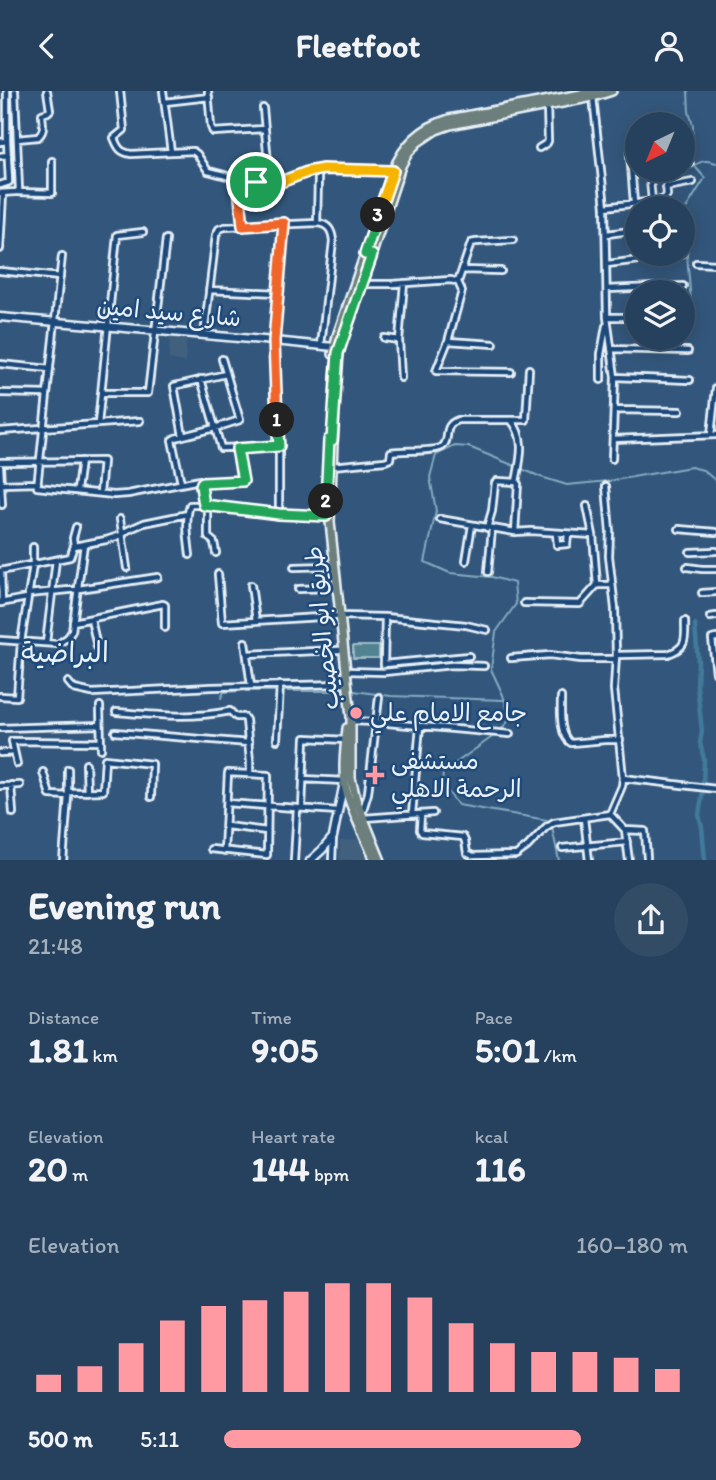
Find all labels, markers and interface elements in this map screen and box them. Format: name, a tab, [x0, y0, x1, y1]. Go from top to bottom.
icon: back	[28, 27, 66, 65]
text: Fleetfoot	[296, 27, 420, 65]
icon: person	[650, 27, 688, 65]
north arrow	[625, 112, 695, 182]
map controls	[625, 112, 695, 350]
pin	[226, 152, 286, 212]
icon: arrive	[237, 163, 275, 201]
button: locate	[625, 196, 695, 266]
pin: 3	[360, 197, 396, 233]
text: 3	[372, 203, 383, 226]
button: layers	[625, 280, 695, 350]
street label: شارع سيد امين	[95, 291, 242, 335]
pin: 1	[260, 403, 294, 437]
text: 1	[272, 408, 281, 431]
pin: 2	[308, 483, 344, 519]
text: 2	[321, 489, 331, 512]
street label: طريق ابو الخصيب	[298, 545, 346, 711]
district label: البراضية	[21, 635, 109, 670]
place label: جامع الامام علي	[370, 698, 527, 734]
marker: جامع الامام علي	[348, 705, 364, 721]
place label: مستشفى الرحمة الاهلي	[391, 746, 522, 810]
marker: مستشفى الرحمة الاهلي	[365, 765, 385, 785]
text: Evening run	[28, 883, 221, 929]
button: share	[614, 883, 688, 957]
text: 21:48	[28, 932, 83, 960]
text: Distance	[28, 1006, 99, 1029]
text: Time	[251, 1006, 292, 1029]
text: Pace	[475, 1006, 513, 1029]
text: 1.81	[28, 1029, 88, 1071]
text: 9:05	[251, 1029, 318, 1071]
text: 5:01	[475, 1029, 539, 1071]
text: km	[88, 1044, 118, 1067]
text: /km	[539, 1044, 577, 1067]
text: Elevation	[28, 1125, 104, 1148]
text: Heart rate	[251, 1125, 335, 1148]
text: kcal	[475, 1125, 508, 1148]
text: 20	[28, 1148, 68, 1190]
text: 144	[251, 1148, 310, 1190]
text: 116	[475, 1148, 526, 1190]
text: m	[68, 1163, 88, 1186]
text: bpm	[310, 1163, 349, 1186]
text: Elevation	[28, 1231, 119, 1259]
text: 160–180 m	[576, 1231, 688, 1259]
text: 500 m	[28, 1425, 93, 1453]
text: 5:11	[140, 1425, 179, 1453]

